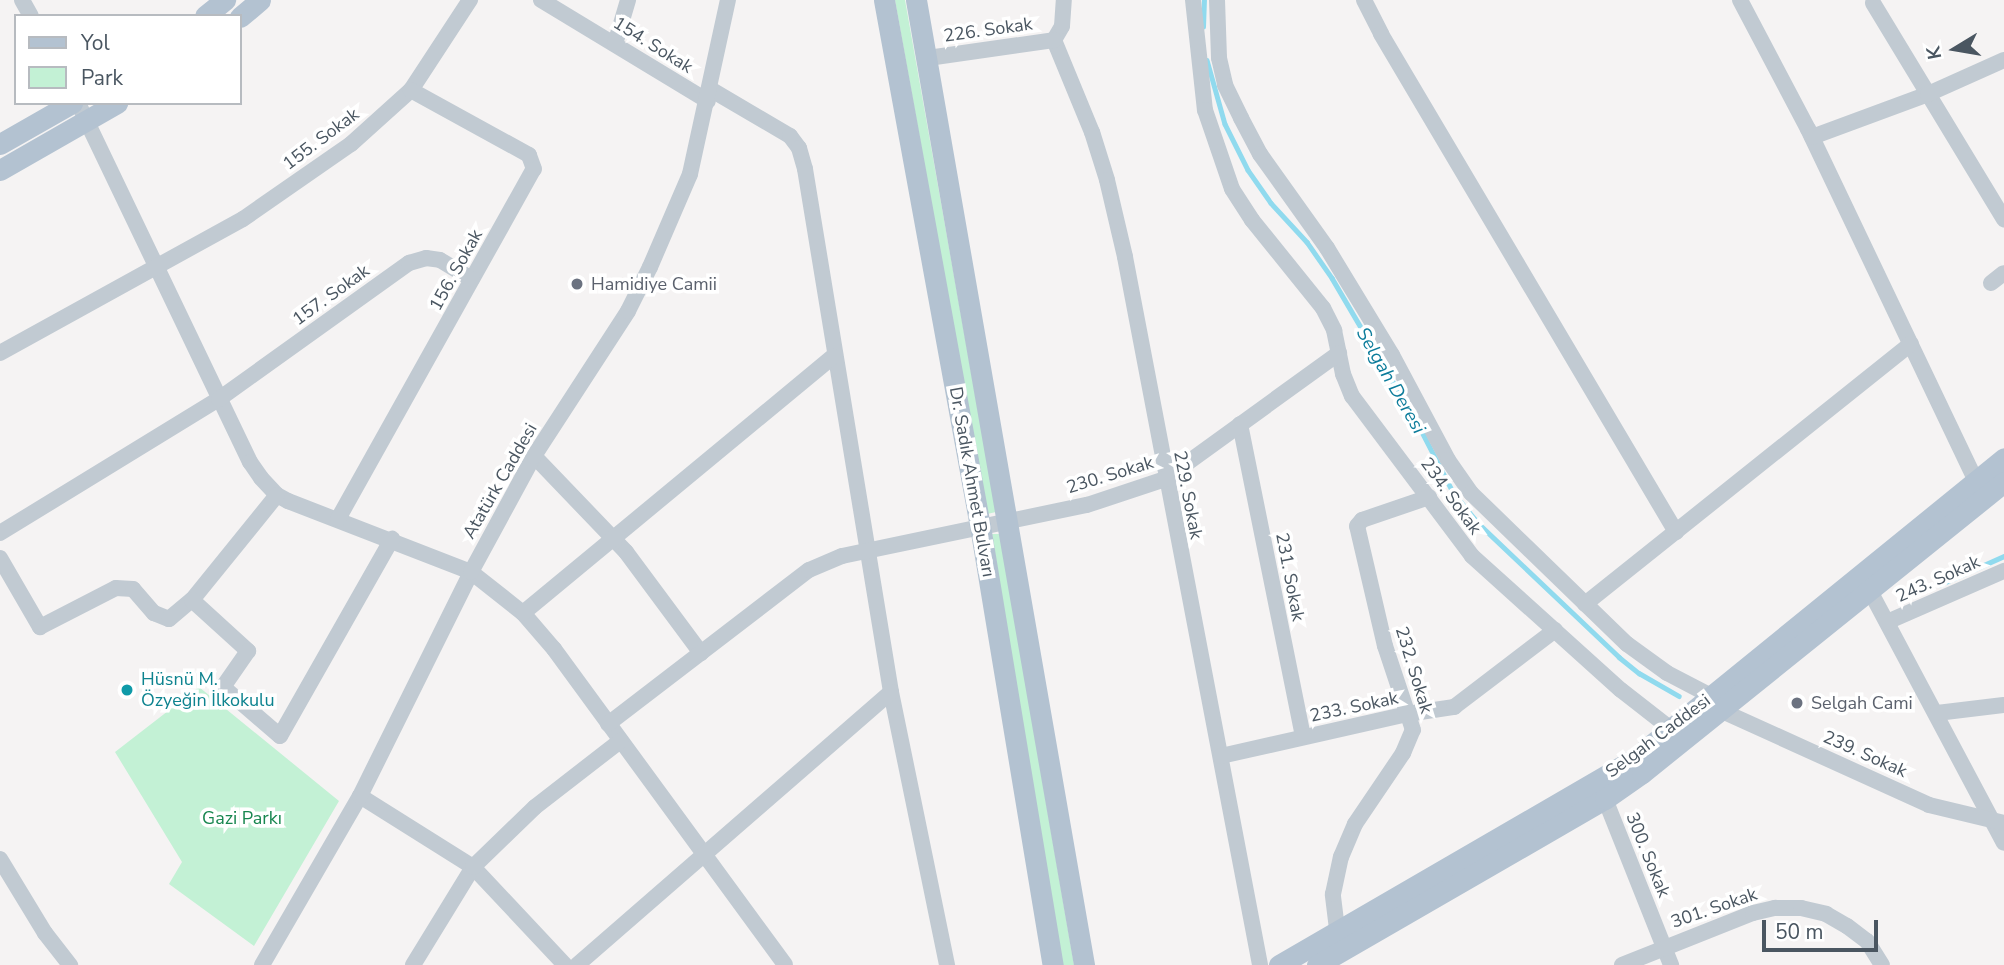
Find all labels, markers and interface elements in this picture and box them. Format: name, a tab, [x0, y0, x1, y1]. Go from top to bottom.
street label: 154. Sokak	[609, 12, 697, 78]
street label: 226. Sokak	[942, 13, 1034, 47]
legend	[14, 14, 242, 105]
north arrow	[1920, 14, 1990, 84]
text: Yol	[81, 29, 110, 57]
text: K	[1920, 44, 1948, 62]
text: Park	[81, 64, 123, 92]
street label: 155. Sokak	[279, 103, 363, 175]
street label: 156. Sokak	[425, 226, 487, 314]
street label: 157. Sokak	[288, 260, 374, 330]
place label: Hamidiye Camii	[591, 273, 717, 295]
marker: Hamidiye Camii	[569, 276, 585, 292]
water label: Selgah Deresi	[1350, 324, 1430, 438]
street label: Dr. Sadık Ahmet Bulvarı	[945, 385, 999, 579]
street label: Atatürk Caddesi	[458, 419, 542, 543]
street label: 229. Sokak	[1169, 449, 1207, 541]
street label: 230. Sokak	[1064, 452, 1156, 498]
street label: 234. Sokak	[1416, 453, 1486, 539]
street label: 231. Sokak	[1271, 531, 1309, 623]
street label: 243. Sokak	[1893, 551, 1983, 607]
street label: 232. Sokak	[1391, 624, 1437, 716]
place label: Hüsnü M. Özyeğin İlkokulu	[141, 669, 275, 712]
marker: Hüsnü M. Özyeğin İlkokulu	[119, 682, 135, 698]
street label: 233. Sokak	[1308, 687, 1400, 727]
street label: Selgah Caddesi	[1601, 690, 1715, 782]
place label: Selgah Cami	[1811, 692, 1913, 714]
marker: Selgah Cami	[1789, 695, 1805, 711]
street label: 239. Sokak	[1820, 726, 1910, 782]
park label: Gazi Parkı	[202, 807, 282, 829]
street label: 300. Sokak	[1621, 809, 1675, 901]
street label: 301. Sokak	[1668, 883, 1760, 933]
scale bar	[1766, 906, 1882, 950]
text: 50 m	[1775, 918, 1824, 946]

